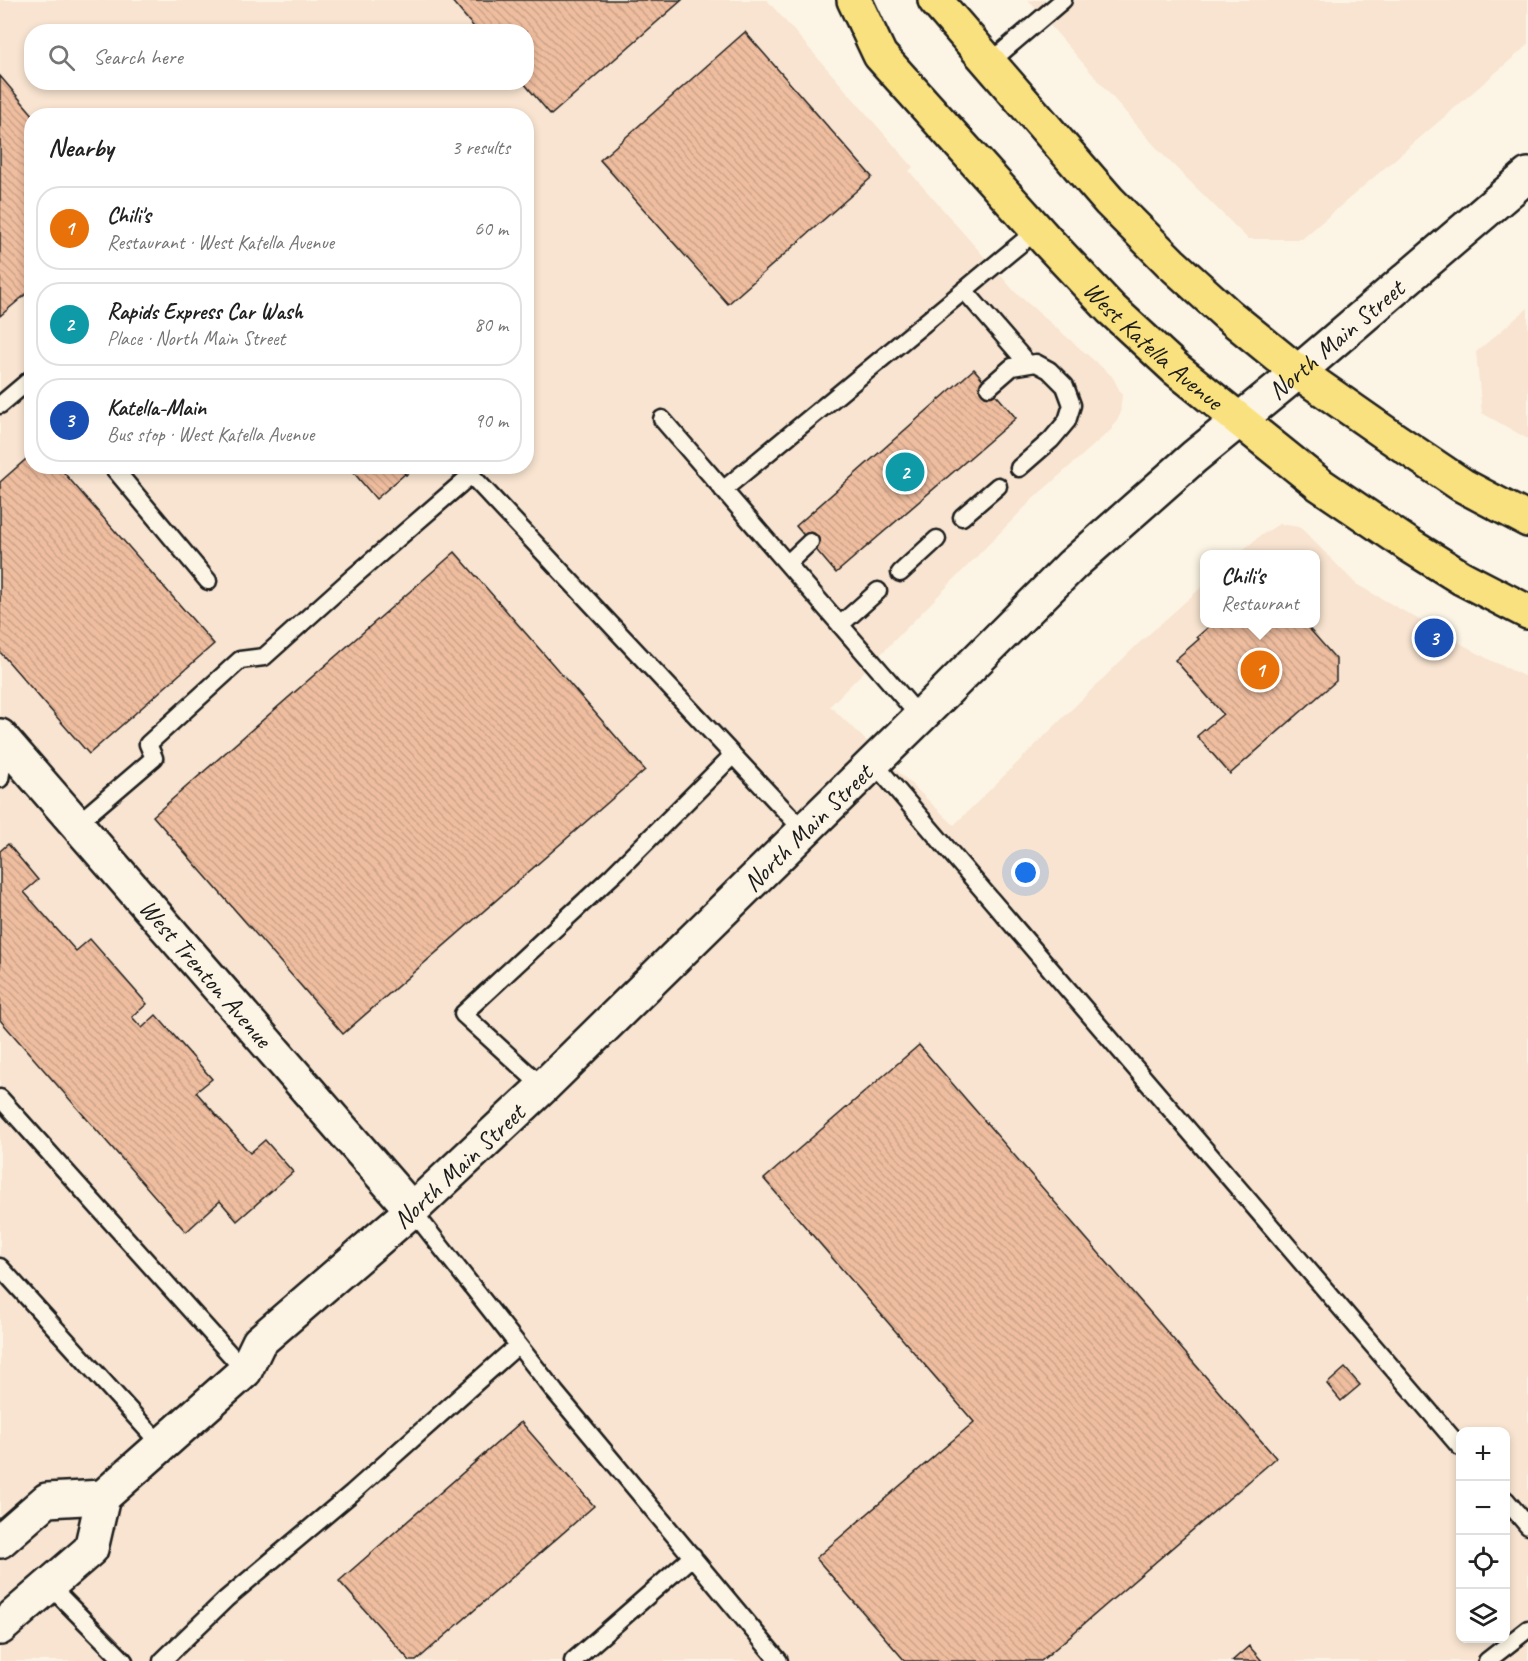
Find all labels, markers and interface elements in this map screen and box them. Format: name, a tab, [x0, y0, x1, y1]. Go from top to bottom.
search box	[24, 24, 534, 90]
icon: search	[45, 41, 78, 74]
text: Search here	[93, 43, 183, 71]
text: Nearby	[48, 131, 113, 164]
text: 3 results	[451, 135, 510, 160]
text: Chili's	[107, 202, 151, 230]
text: 1	[65, 216, 74, 241]
text: 60 m	[474, 216, 508, 241]
text: Restaurant · West Katella Avenue	[107, 230, 334, 255]
street label: North Main Street	[1261, 271, 1413, 407]
street label: West Katella Avenue	[1076, 274, 1232, 419]
text: Rapids Express Car Wash	[107, 298, 303, 326]
text: 2	[65, 312, 74, 337]
text: 80 m	[474, 312, 508, 337]
text: Place · North Main Street	[107, 326, 285, 351]
text: Katella-Main	[107, 394, 206, 422]
text: 3	[65, 408, 74, 433]
text: 90 m	[474, 408, 508, 433]
text: Bus stop · West Katella Avenue	[107, 422, 314, 447]
pin: 2	[886, 450, 924, 494]
popup	[1200, 550, 1320, 628]
text: Chili's	[1221, 563, 1265, 591]
text: Restaurant	[1221, 591, 1299, 616]
pin: 3	[1414, 616, 1454, 660]
pin: 1	[1240, 648, 1280, 692]
street label: North Main Street	[736, 755, 881, 899]
your location	[1011, 858, 1040, 887]
street label: West Trenton Avenue	[132, 892, 280, 1056]
street label: North Main Street	[386, 1095, 533, 1236]
map controls	[1456, 1427, 1510, 1643]
button: +	[1456, 1427, 1510, 1481]
button: −	[1456, 1481, 1510, 1535]
button: locate	[1456, 1535, 1510, 1589]
button: layers	[1456, 1589, 1510, 1643]

